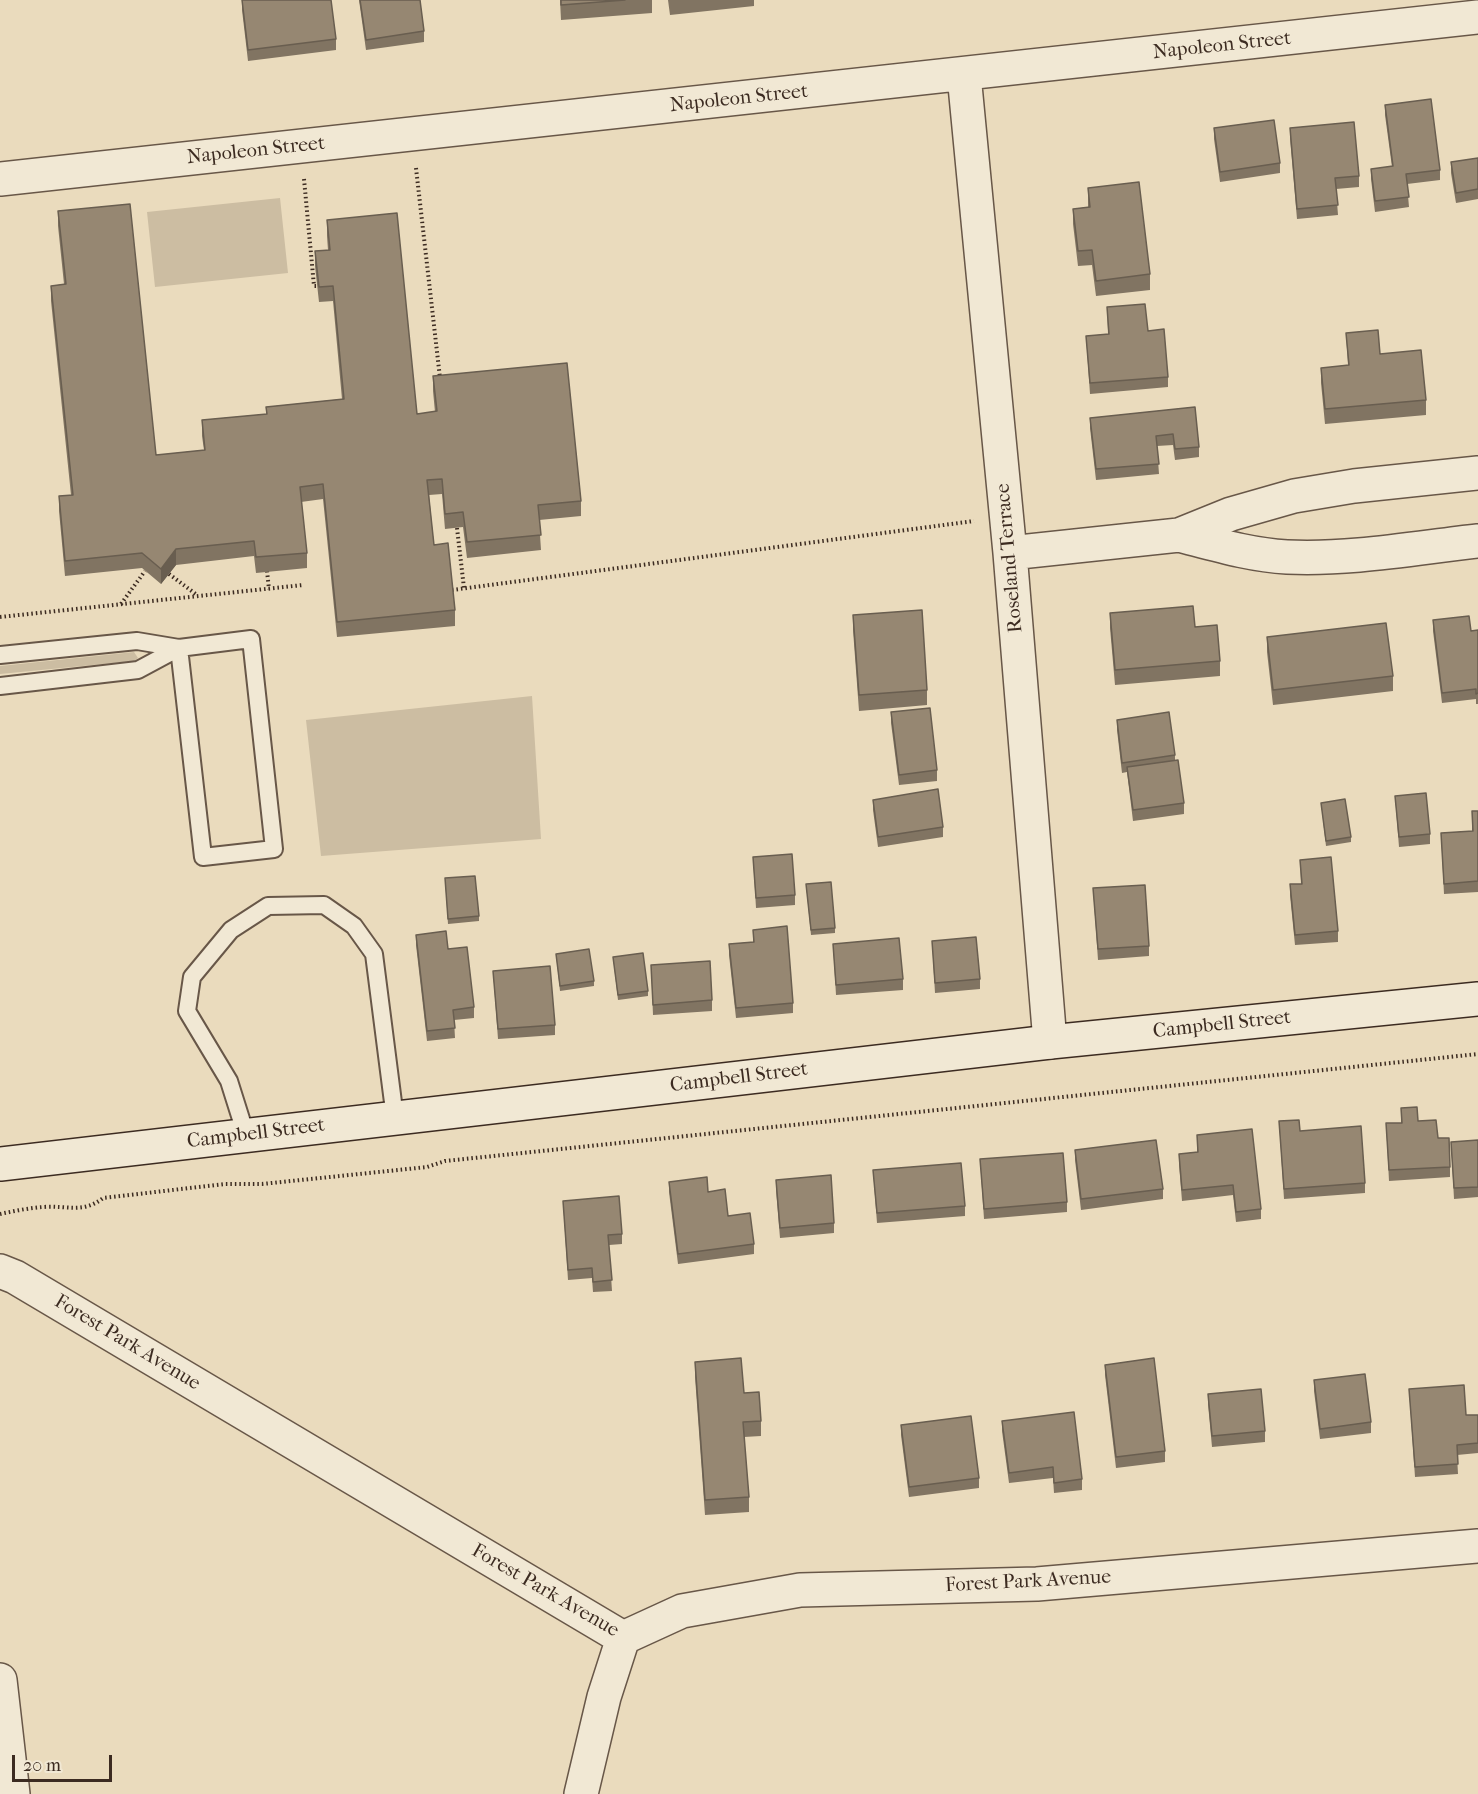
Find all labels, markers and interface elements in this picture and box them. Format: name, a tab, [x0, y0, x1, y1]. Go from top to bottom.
street label: Napoleon Street	[1152, 27, 1292, 65]
street label: Napoleon Street	[669, 80, 809, 118]
street label: Napoleon Street	[186, 132, 326, 170]
street label: Roseland Terrace	[992, 482, 1028, 634]
street label: Campbell Street	[1152, 1006, 1292, 1044]
street label: Campbell Street	[669, 1058, 809, 1098]
street label: Campbell Street	[186, 1114, 326, 1154]
street label: Forest Park Avenue	[50, 1290, 204, 1396]
street label: Forest Park Avenue	[467, 1539, 623, 1643]
street label: Forest Park Avenue	[944, 1566, 1112, 1598]
scale bar	[15, 1743, 116, 1781]
text: 20 m	[23, 1755, 61, 1776]

